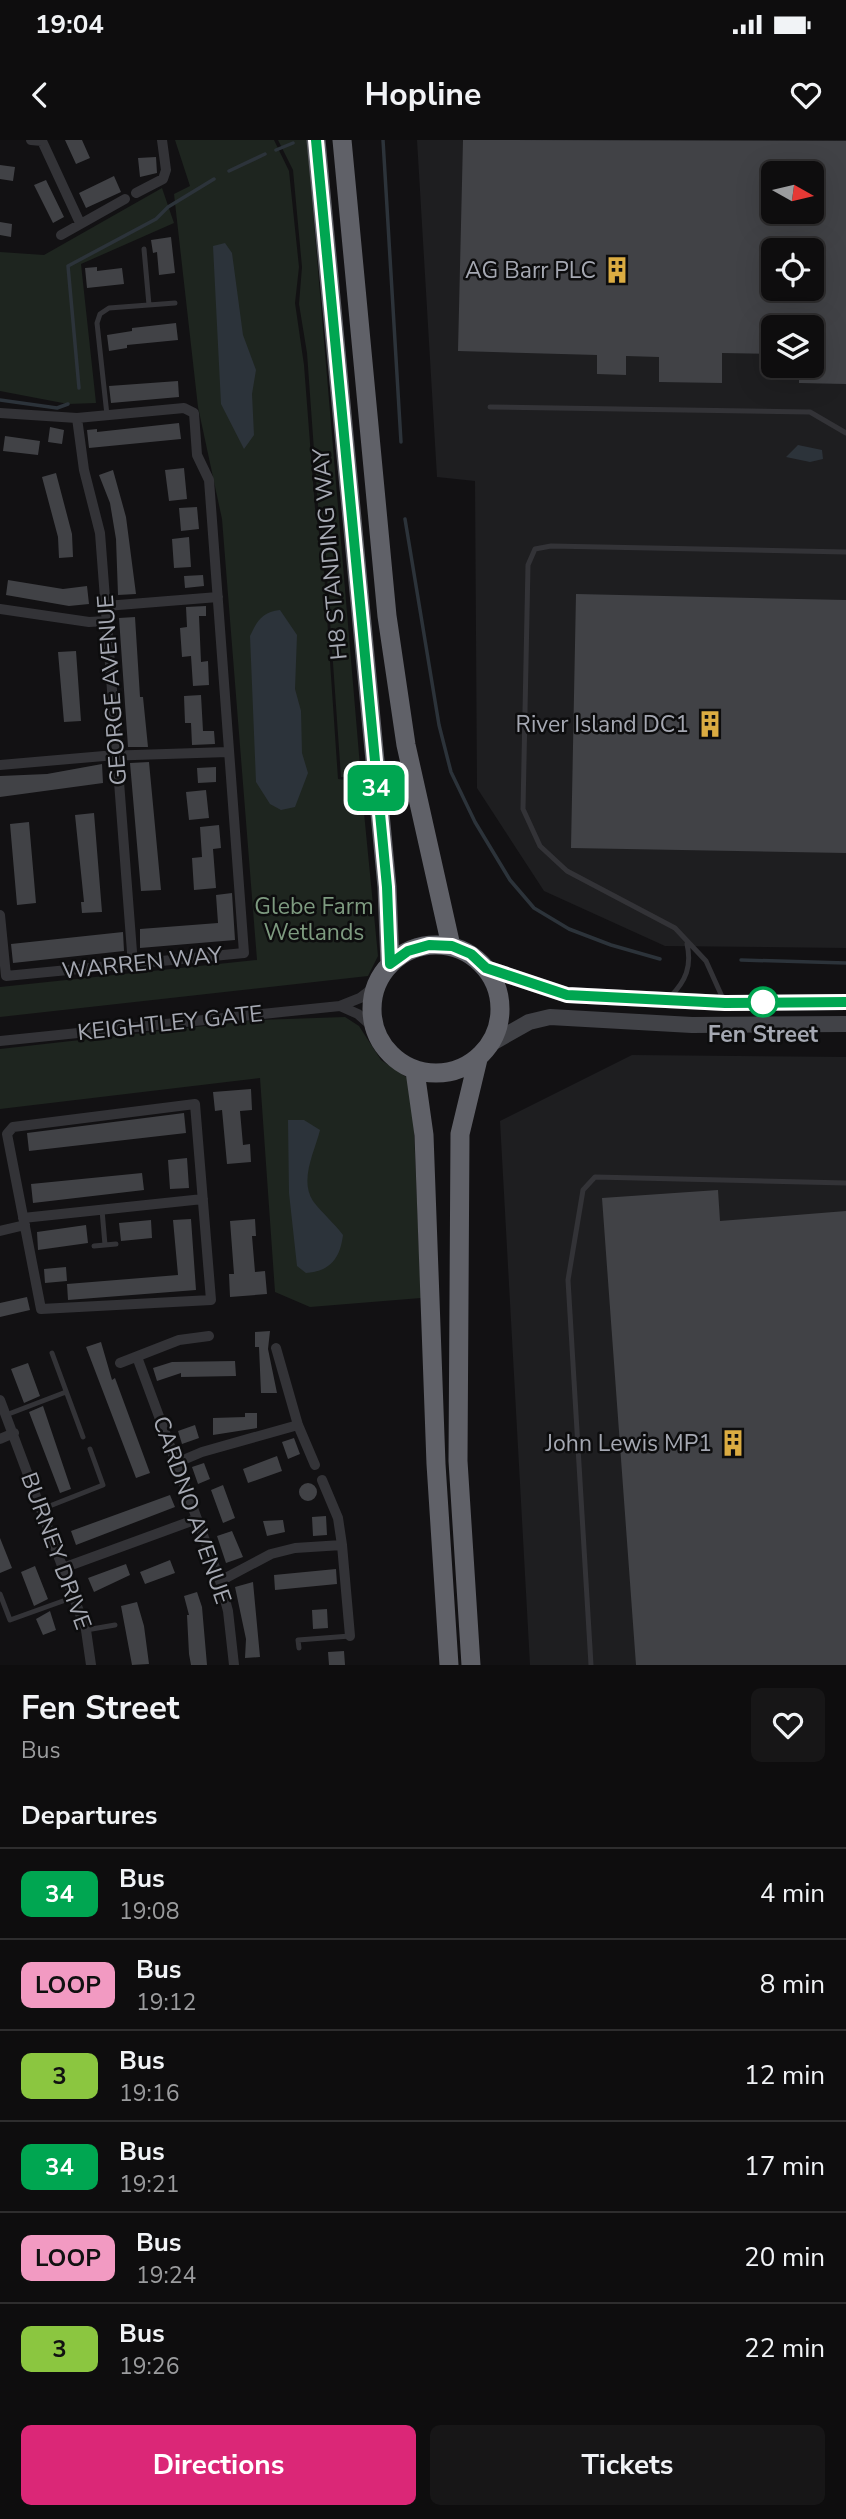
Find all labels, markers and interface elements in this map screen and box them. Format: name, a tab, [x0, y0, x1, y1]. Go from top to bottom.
text: 19:04	[35, 7, 104, 42]
text: Hopline	[365, 73, 481, 116]
icon: back	[21, 76, 59, 114]
icon: heart	[787, 76, 825, 114]
north arrow	[761, 161, 824, 224]
map controls	[761, 161, 824, 378]
button: locate	[761, 238, 824, 301]
place label: AG Barr PLC	[465, 255, 596, 286]
building icon: AG Barr PLC	[602, 255, 632, 285]
button: layers	[761, 315, 824, 378]
street label: H8 STANDING WAY	[305, 447, 355, 661]
street label: GEORGE AVENUE	[90, 594, 134, 786]
place label: River Island DC1	[516, 709, 689, 740]
building icon: River Island DC1	[695, 709, 725, 739]
line badge: 34	[344, 765, 408, 811]
text: 34	[362, 772, 390, 804]
park label: Glebe Farm Wetlands	[254, 891, 374, 948]
street label: WARREN WAY	[60, 939, 224, 987]
marker: Fen Street	[748, 987, 778, 1017]
street label: KEIGHTLEY GATE	[76, 998, 264, 1048]
place label: Fen Street	[708, 1019, 818, 1050]
street label: CARDNO AVENUE	[145, 1412, 239, 1608]
place label: John Lewis MP1	[545, 1428, 712, 1459]
building icon: John Lewis MP1	[718, 1428, 748, 1458]
street label: BURNEY DRIVE	[13, 1468, 99, 1634]
text: Fen Street	[21, 1686, 179, 1731]
button: heart	[751, 1688, 825, 1762]
text: Bus	[21, 1735, 61, 1766]
text: Departures	[21, 1798, 157, 1833]
text: Bus	[119, 1861, 165, 1896]
text: 4 min	[760, 1876, 825, 1911]
text: 34	[45, 1878, 74, 1910]
text: 19:08	[119, 1896, 179, 1927]
text: Bus	[136, 1952, 182, 1987]
text: 8 min	[760, 1967, 825, 2002]
text: LOOP	[35, 1969, 101, 2001]
text: 19:12	[136, 1987, 196, 2018]
text: Bus	[119, 2043, 165, 2078]
text: 12 min	[744, 2058, 825, 2093]
text: 3	[52, 2060, 67, 2092]
text: 19:16	[119, 2078, 179, 2109]
text: Bus	[119, 2134, 165, 2169]
text: 17 min	[744, 2149, 825, 2184]
text: 34	[45, 2151, 74, 2183]
text: 19:21	[119, 2169, 179, 2200]
text: Bus	[136, 2225, 182, 2260]
text: 20 min	[744, 2240, 825, 2275]
text: LOOP	[35, 2242, 101, 2274]
text: 19:24	[136, 2260, 196, 2291]
text: Bus	[119, 2316, 165, 2351]
text: 22 min	[744, 2331, 825, 2366]
text: 3	[52, 2333, 67, 2365]
text: 19:26	[119, 2351, 179, 2382]
button: Directions	[21, 2425, 416, 2505]
button: Tickets	[430, 2425, 825, 2505]

